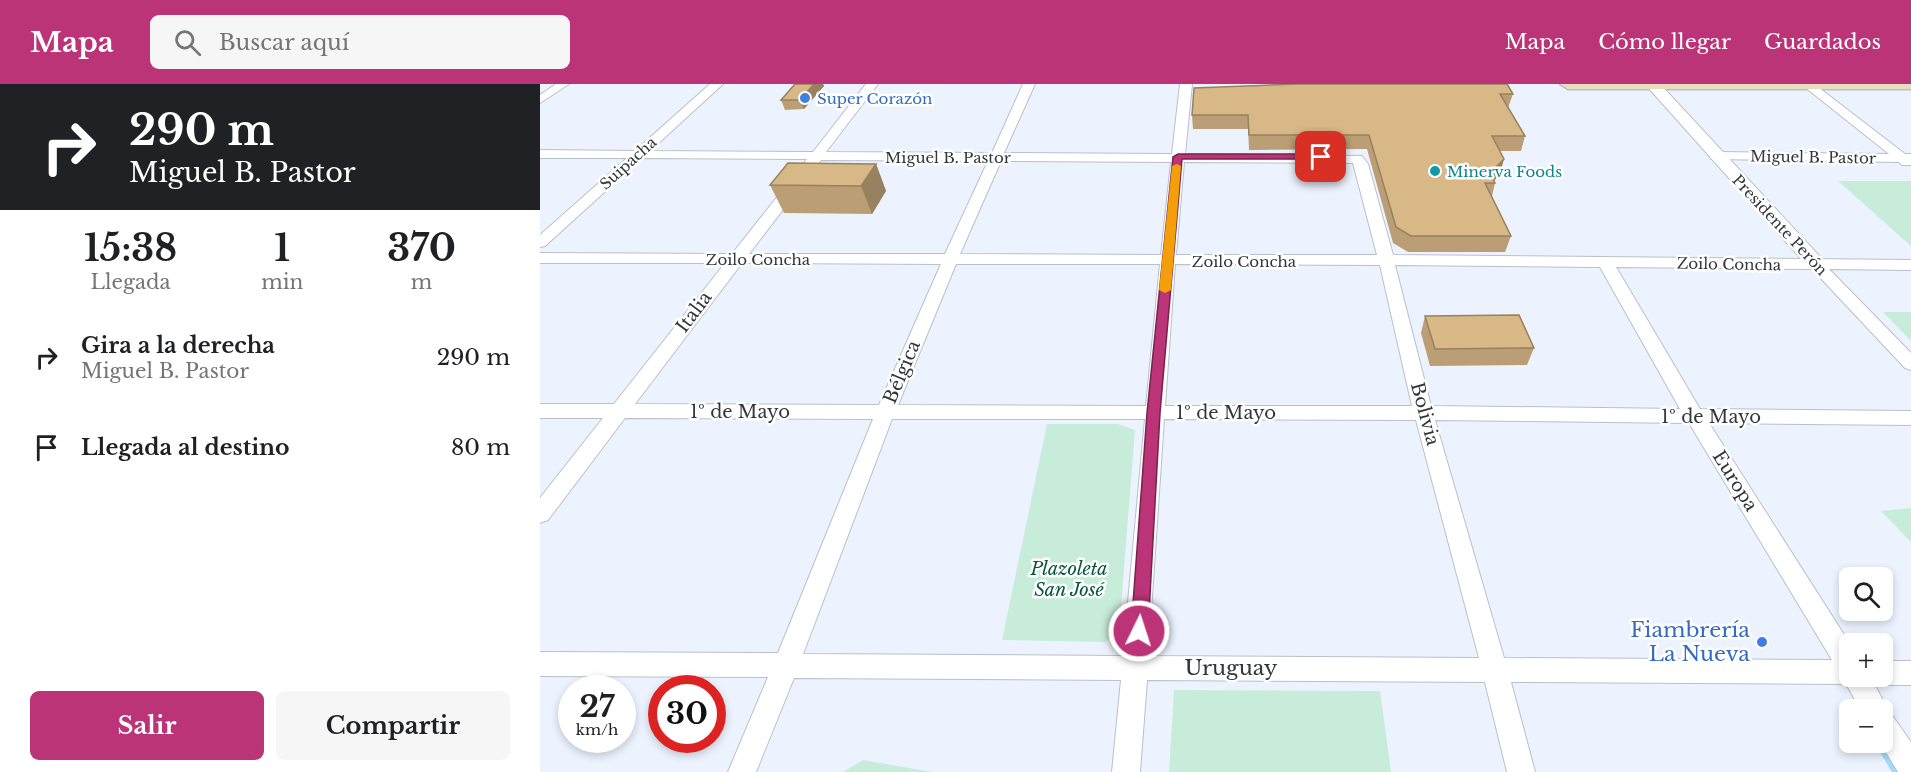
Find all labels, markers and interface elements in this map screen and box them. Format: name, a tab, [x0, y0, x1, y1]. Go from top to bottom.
search box	[150, 15, 570, 69]
text: Mapa	[30, 25, 114, 60]
icon: search	[171, 26, 204, 59]
text: Buscar aquí	[219, 29, 349, 56]
text: Mapa	[1505, 29, 1565, 55]
text: Cómo llegar	[1598, 29, 1731, 55]
text: Guardados	[1764, 29, 1881, 55]
place label: Super Corazón	[817, 89, 932, 108]
marker: Super Corazón	[798, 91, 812, 105]
text: 290 m	[129, 104, 274, 156]
icon: right	[30, 108, 108, 186]
pin	[1295, 131, 1346, 182]
street label: Suipacha	[596, 132, 661, 193]
icon: arrive	[1304, 140, 1337, 173]
street label: Miguel B. Pastor	[1750, 146, 1877, 168]
street label: Miguel B. Pastor	[885, 148, 1012, 167]
text: Miguel B. Pastor	[129, 156, 356, 189]
place label: Minerva Foods	[1447, 162, 1562, 181]
marker: Minerva Foods	[1428, 164, 1442, 178]
street label: Presidente Perón	[1728, 171, 1832, 279]
text: 15:38	[84, 226, 177, 271]
text: 1	[274, 226, 290, 271]
text: 370	[387, 226, 456, 271]
street label: Zoilo Concha	[706, 250, 811, 269]
street label: Zoilo Concha	[1192, 252, 1297, 271]
street label: Zoilo Concha	[1677, 254, 1782, 274]
text: Llegada	[91, 270, 171, 294]
text: min	[261, 270, 303, 294]
text: m	[411, 270, 432, 294]
street label: Italia	[671, 287, 717, 337]
text: Gira a la derecha	[81, 332, 275, 359]
street label: Bélgica	[879, 337, 925, 407]
icon: right	[30, 341, 63, 374]
text: 290 m	[437, 344, 510, 371]
text: Miguel B. Pastor	[81, 359, 249, 383]
street label: Bolivia	[1406, 380, 1444, 448]
street label: 1º de Mayo	[690, 401, 790, 423]
street label: 1º de Mayo	[1176, 402, 1276, 424]
street label: 1º de Mayo	[1661, 406, 1761, 428]
icon: arrive	[30, 431, 63, 464]
text: Llegada al destino	[81, 434, 290, 461]
text: 80 m	[451, 434, 510, 461]
street label: Europa	[1708, 447, 1762, 515]
park label: Plazoleta San José	[1029, 558, 1108, 601]
map controls	[1839, 567, 1893, 753]
button: search	[1839, 567, 1893, 621]
position arrow	[1107, 599, 1171, 663]
place label: Fiambrería La Nueva	[1630, 617, 1750, 667]
button: +	[1839, 633, 1893, 687]
marker: Fiambrería La Nueva	[1755, 635, 1769, 649]
street label: Uruguay	[1185, 655, 1278, 681]
speed limit sign: 30	[648, 675, 726, 753]
text: 27	[579, 688, 615, 725]
button: Salir	[30, 691, 264, 760]
button: Compartir	[276, 691, 510, 760]
button: −	[1839, 699, 1893, 753]
text: km/h	[576, 720, 618, 739]

